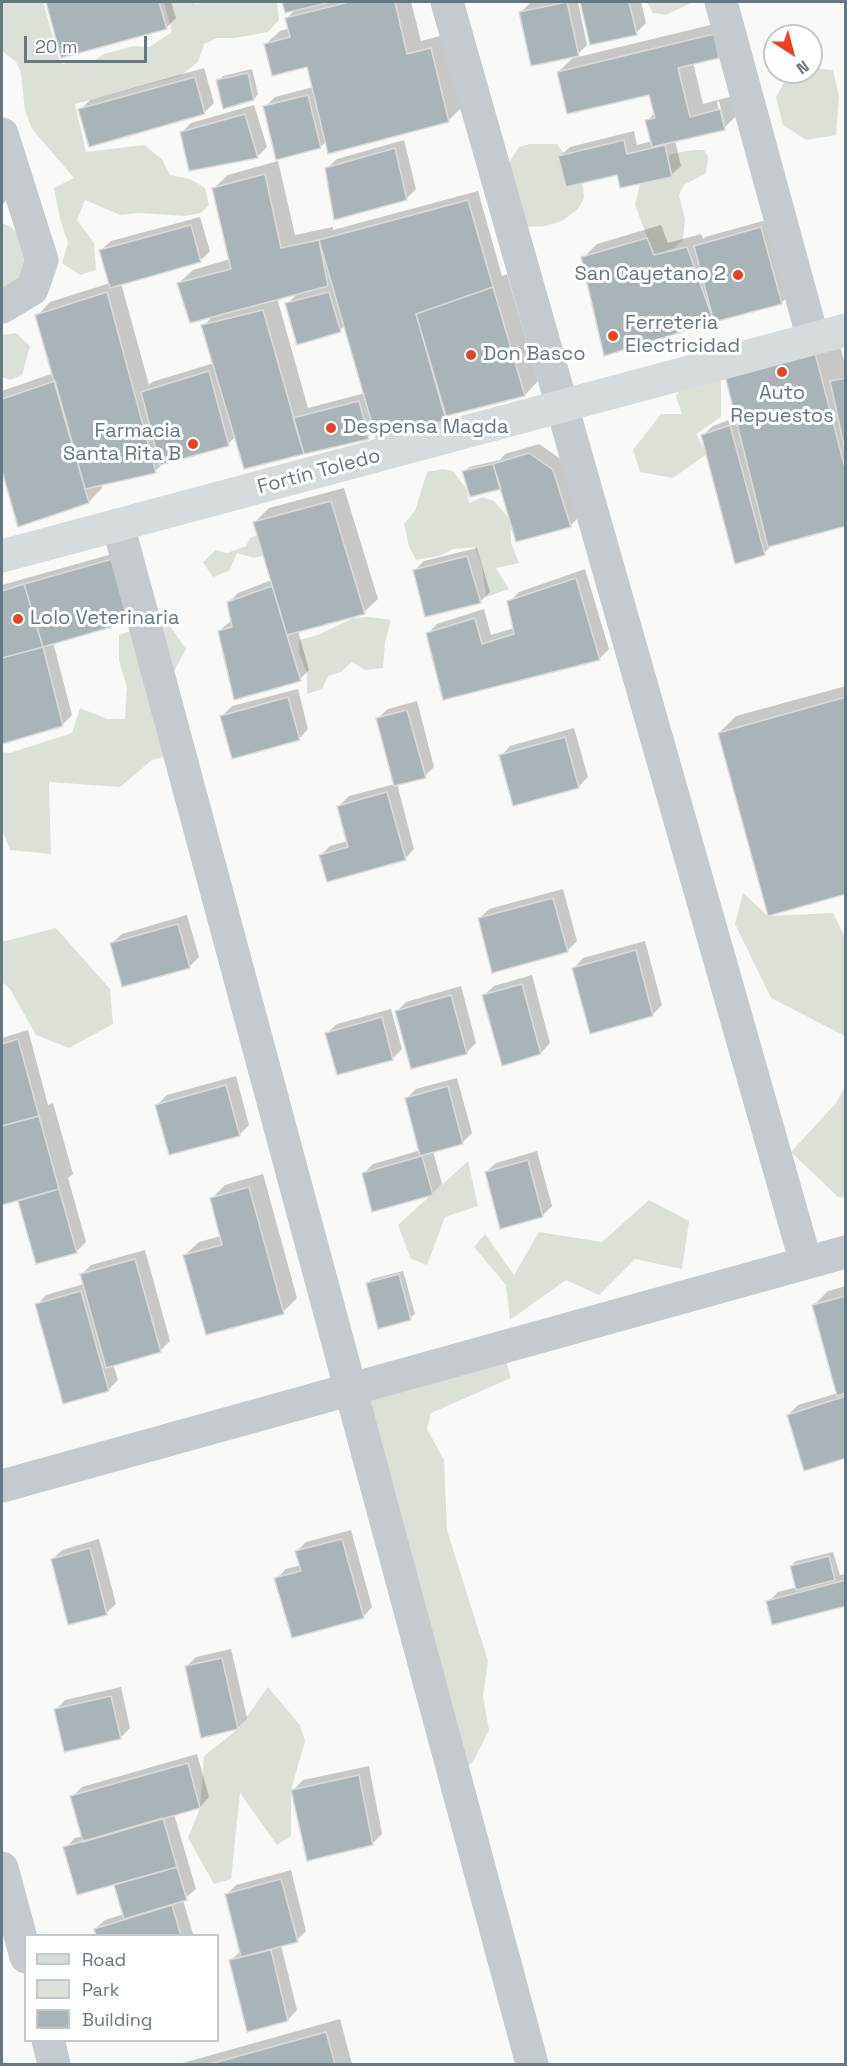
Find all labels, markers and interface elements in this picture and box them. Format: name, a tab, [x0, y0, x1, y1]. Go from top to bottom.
scale bar	[27, 24, 150, 62]
north arrow	[763, 24, 823, 84]
text: 20 m	[35, 35, 78, 58]
text: N	[792, 56, 813, 79]
place label: San Cayetano 2	[575, 263, 726, 287]
marker: San Cayetano 2	[731, 268, 745, 282]
place label: Ferreteria Electricidad	[625, 312, 740, 359]
marker: Ferreteria Electricidad	[606, 329, 620, 343]
place label: Don Basco	[483, 343, 586, 367]
marker: Don Basco	[464, 348, 478, 362]
marker: Auto Repuestos	[775, 365, 789, 379]
place label: Auto Repuestos	[730, 382, 834, 429]
place label: Despensa Magda	[343, 416, 508, 440]
place label: Farmacia Santa Rita B	[63, 420, 181, 467]
marker: Despensa Magda	[324, 421, 338, 435]
marker: Farmacia Santa Rita B	[186, 437, 200, 451]
street label: Fortín Toledo	[255, 444, 383, 500]
place label: Lolo Veterinaria	[30, 607, 180, 631]
marker: Lolo Veterinaria	[11, 612, 25, 626]
legend	[24, 1934, 219, 2042]
text: Road	[82, 1948, 126, 1971]
text: Park	[82, 1978, 119, 2001]
text: Building	[82, 2008, 152, 2031]

